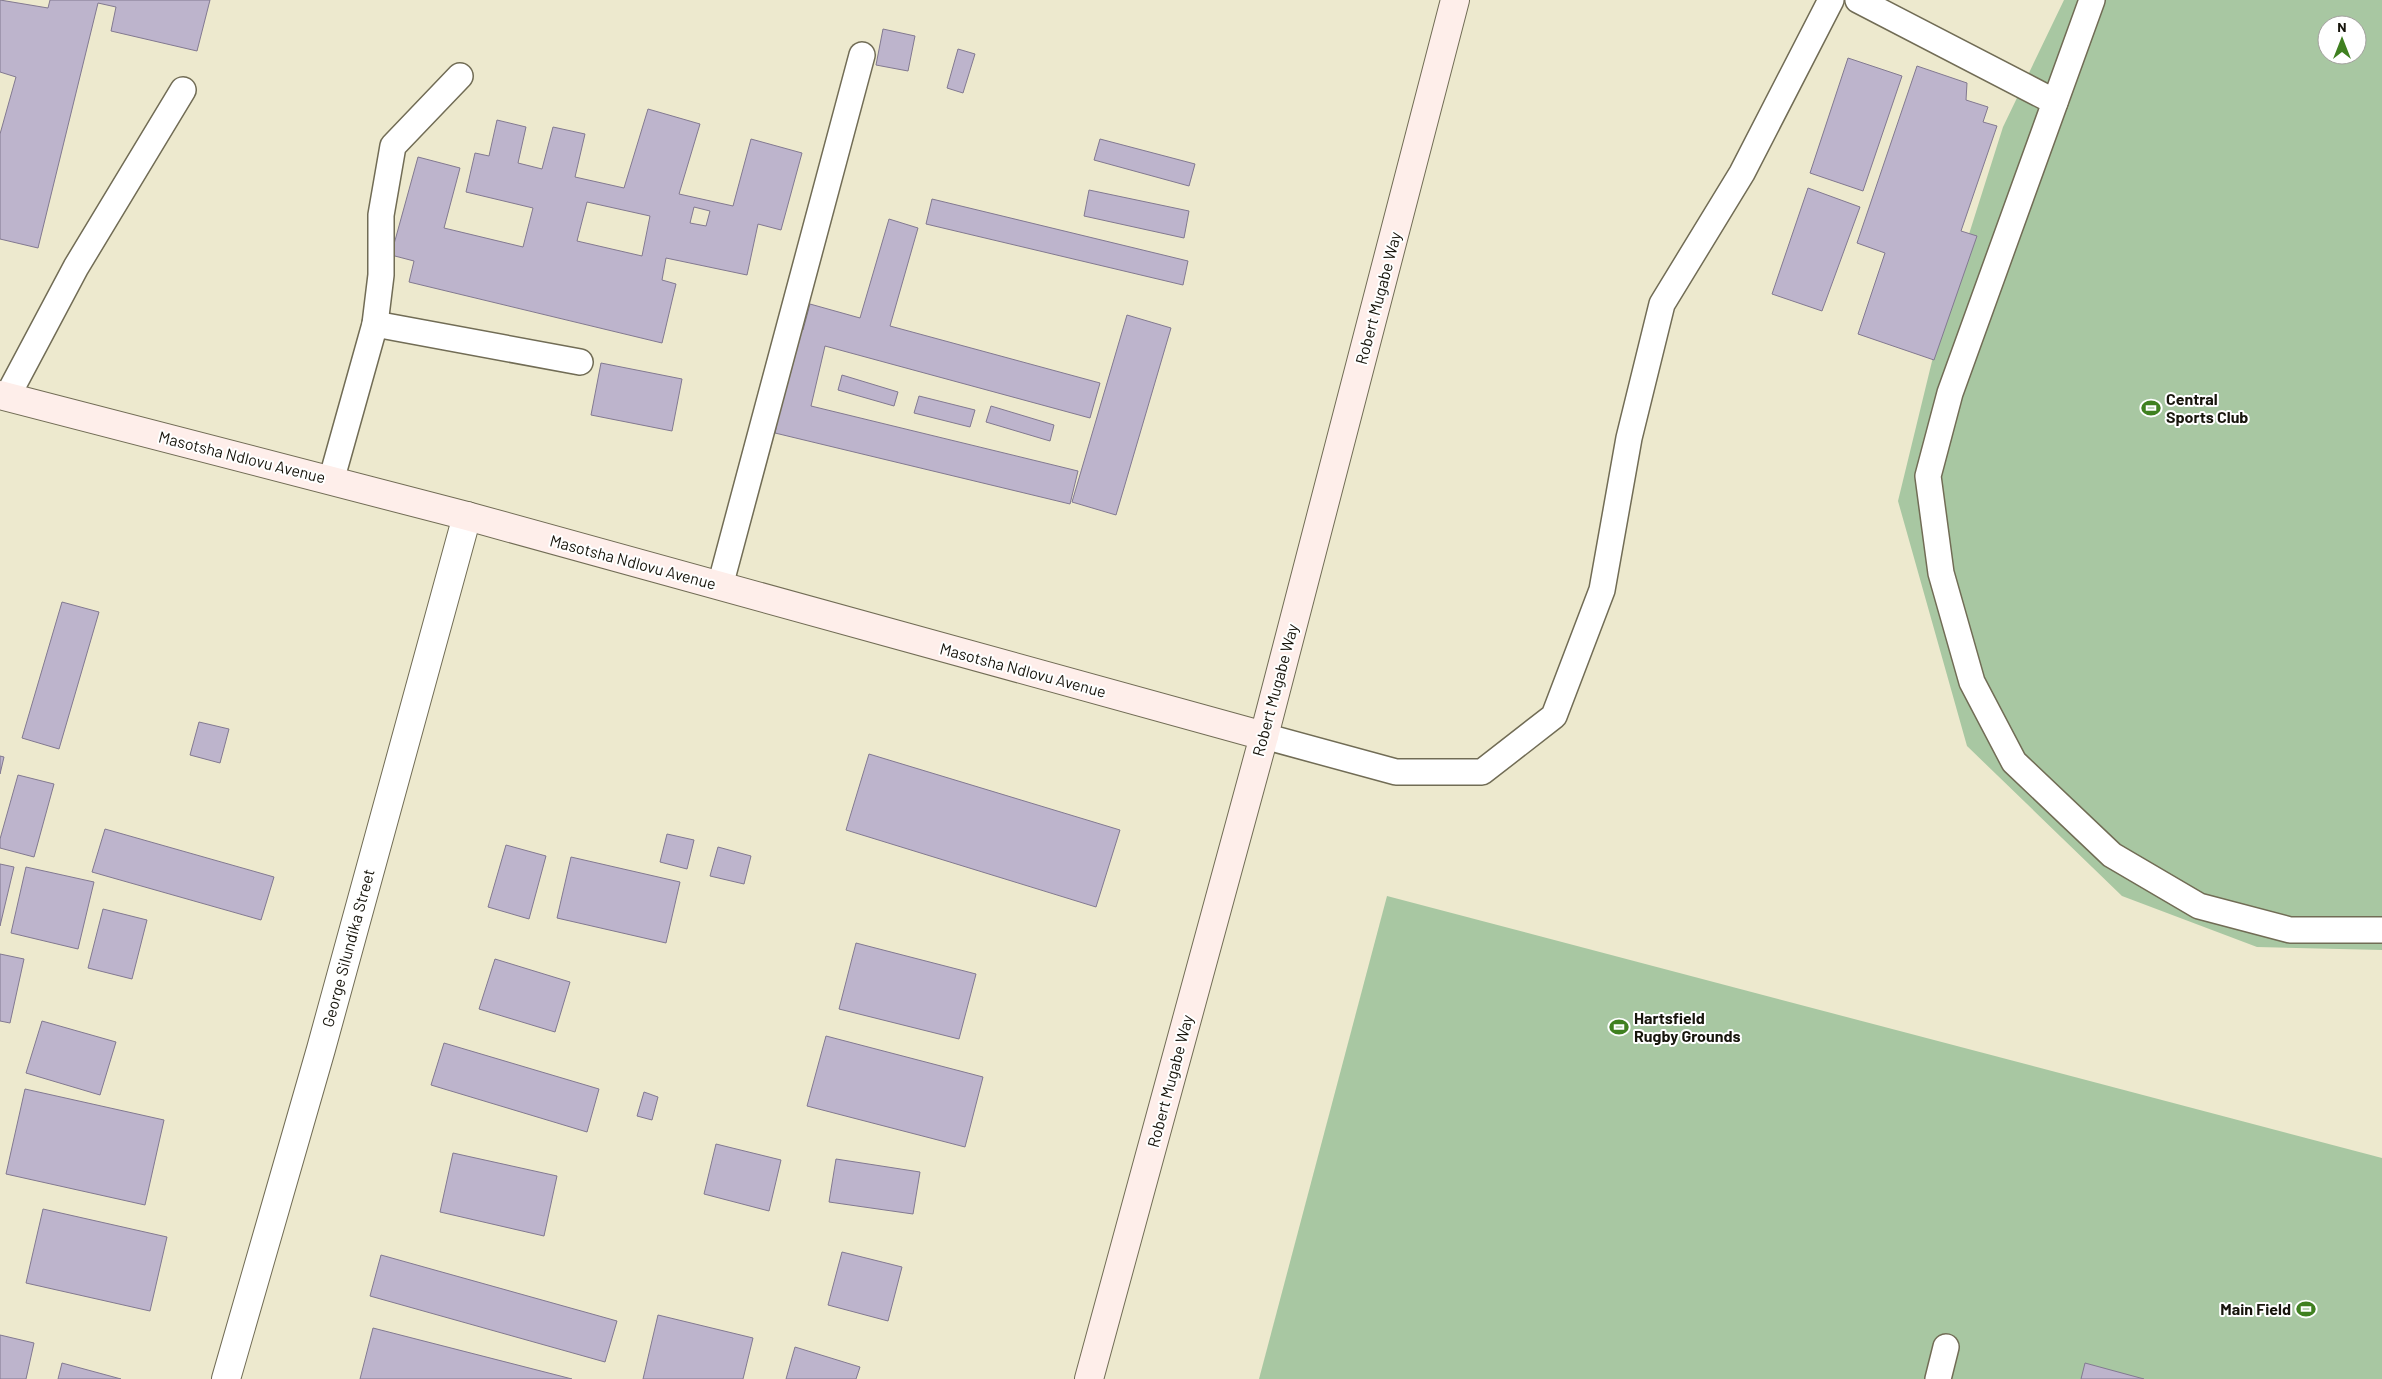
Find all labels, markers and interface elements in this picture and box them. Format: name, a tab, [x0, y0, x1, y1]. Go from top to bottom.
north arrow	[2317, 15, 2367, 65]
text: N	[2337, 18, 2347, 35]
street label: Robert Mugabe Way	[1351, 229, 1405, 366]
place label: Central Sports Club	[2166, 389, 2248, 426]
sports icon: Central Sports Club	[2140, 397, 2162, 419]
street label: Masotsha Ndlovu Avenue	[157, 427, 328, 486]
street label: Masotsha Ndlovu Avenue	[548, 530, 718, 593]
street label: Robert Mugabe Way	[1248, 621, 1302, 758]
street label: Masotsha Ndlovu Avenue	[938, 638, 1108, 701]
street label: George Silundika Street	[317, 867, 378, 1029]
place label: Hartsfield Rugby Grounds	[1634, 1008, 1741, 1045]
street label: Robert Mugabe Way	[1143, 1012, 1197, 1149]
sports icon: Hartsfield Rugby Grounds	[1608, 1016, 1630, 1038]
sports icon: Main Field	[2295, 1298, 2317, 1320]
place label: Main Field	[2220, 1299, 2291, 1318]

